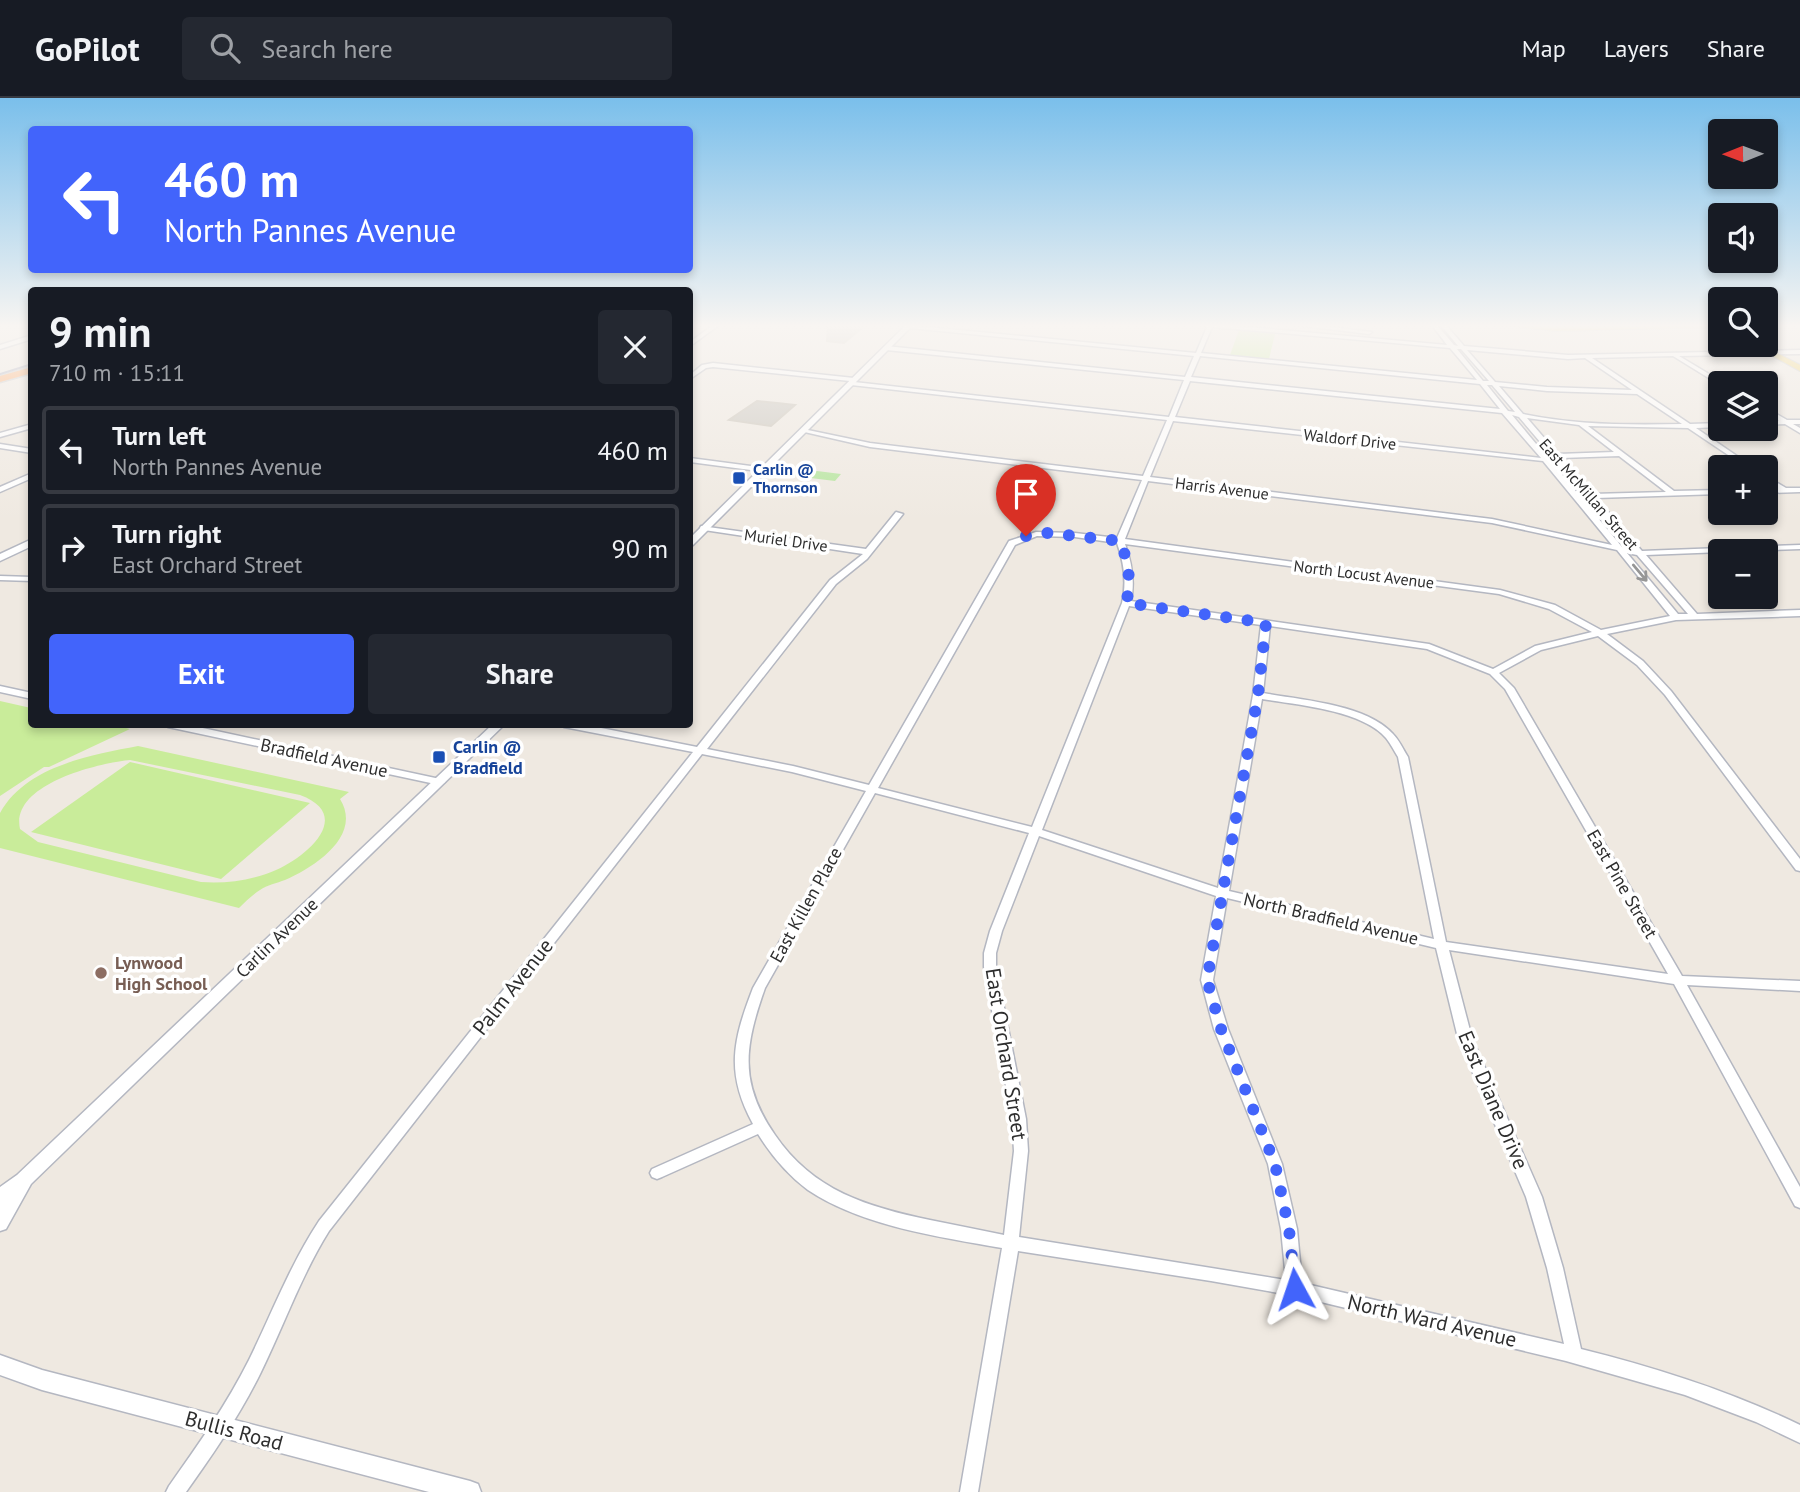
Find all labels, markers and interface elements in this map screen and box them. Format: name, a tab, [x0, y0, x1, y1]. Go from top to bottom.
search box	[182, 17, 672, 80]
text: GoPilot	[35, 27, 140, 70]
icon: search	[206, 29, 244, 67]
text: Search here	[262, 32, 393, 65]
text: Map	[1522, 33, 1566, 64]
text: Layers	[1604, 33, 1669, 64]
text: Share	[1707, 33, 1765, 64]
north arrow	[1708, 119, 1778, 189]
map controls	[1708, 119, 1778, 609]
text: 460 m	[164, 147, 299, 211]
icon: left	[49, 154, 140, 245]
button: sound	[1708, 203, 1778, 273]
text: North Pannes Avenue	[164, 209, 456, 251]
button: search	[1708, 287, 1778, 357]
text: 9 min	[49, 304, 151, 359]
button: close	[598, 310, 672, 384]
text: 710 m · 15:11	[49, 358, 185, 387]
button: layers	[1708, 371, 1778, 441]
text: Turn left	[112, 419, 206, 452]
street label: Waldorf Drive	[1303, 424, 1397, 454]
icon: left	[53, 431, 91, 469]
text: 460 m	[597, 434, 668, 467]
street label: East McMillan Street	[1535, 434, 1643, 554]
text: North Pannes Avenue	[112, 452, 322, 481]
button: +	[1708, 455, 1778, 525]
place label: Carlin @ Thornson	[753, 459, 818, 497]
pin	[996, 464, 1056, 536]
marker: Carlin @ Thornson	[731, 470, 747, 486]
street label: Harris Avenue	[1174, 472, 1270, 504]
icon: arrive	[1007, 475, 1045, 513]
text: Turn right	[112, 517, 221, 550]
street label: Muriel Drive	[743, 524, 829, 556]
icon: right	[53, 529, 91, 567]
text: 90 m	[612, 532, 668, 565]
button: −	[1708, 539, 1778, 609]
text: East Orchard Street	[112, 550, 302, 579]
street label: North Locust Avenue	[1293, 555, 1435, 593]
one-way arrow	[1632, 564, 1647, 582]
button: Exit	[49, 634, 354, 714]
button: Share	[368, 634, 672, 714]
street label: Bradfield Avenue	[258, 733, 390, 782]
place label: Carlin @ Bradfield	[453, 735, 523, 779]
marker: Carlin @ Bradfield	[431, 749, 447, 765]
street label: East Pine Street	[1582, 825, 1663, 942]
street label: East Killen Place	[764, 843, 847, 966]
street label: North Bradfield Avenue	[1241, 887, 1421, 950]
street label: Carlin Avenue	[231, 893, 323, 983]
street label: Palm Avenue	[467, 933, 559, 1040]
place label: Lynwood High School	[115, 951, 208, 995]
marker: Lynwood High School	[93, 965, 109, 981]
street label: East Orchard Street	[980, 966, 1033, 1142]
street label: East Diane Drive	[1452, 1026, 1535, 1173]
position arrow	[1258, 1252, 1332, 1326]
street label: North Ward Avenue	[1345, 1288, 1519, 1353]
street label: Bullis Road	[182, 1404, 286, 1457]

